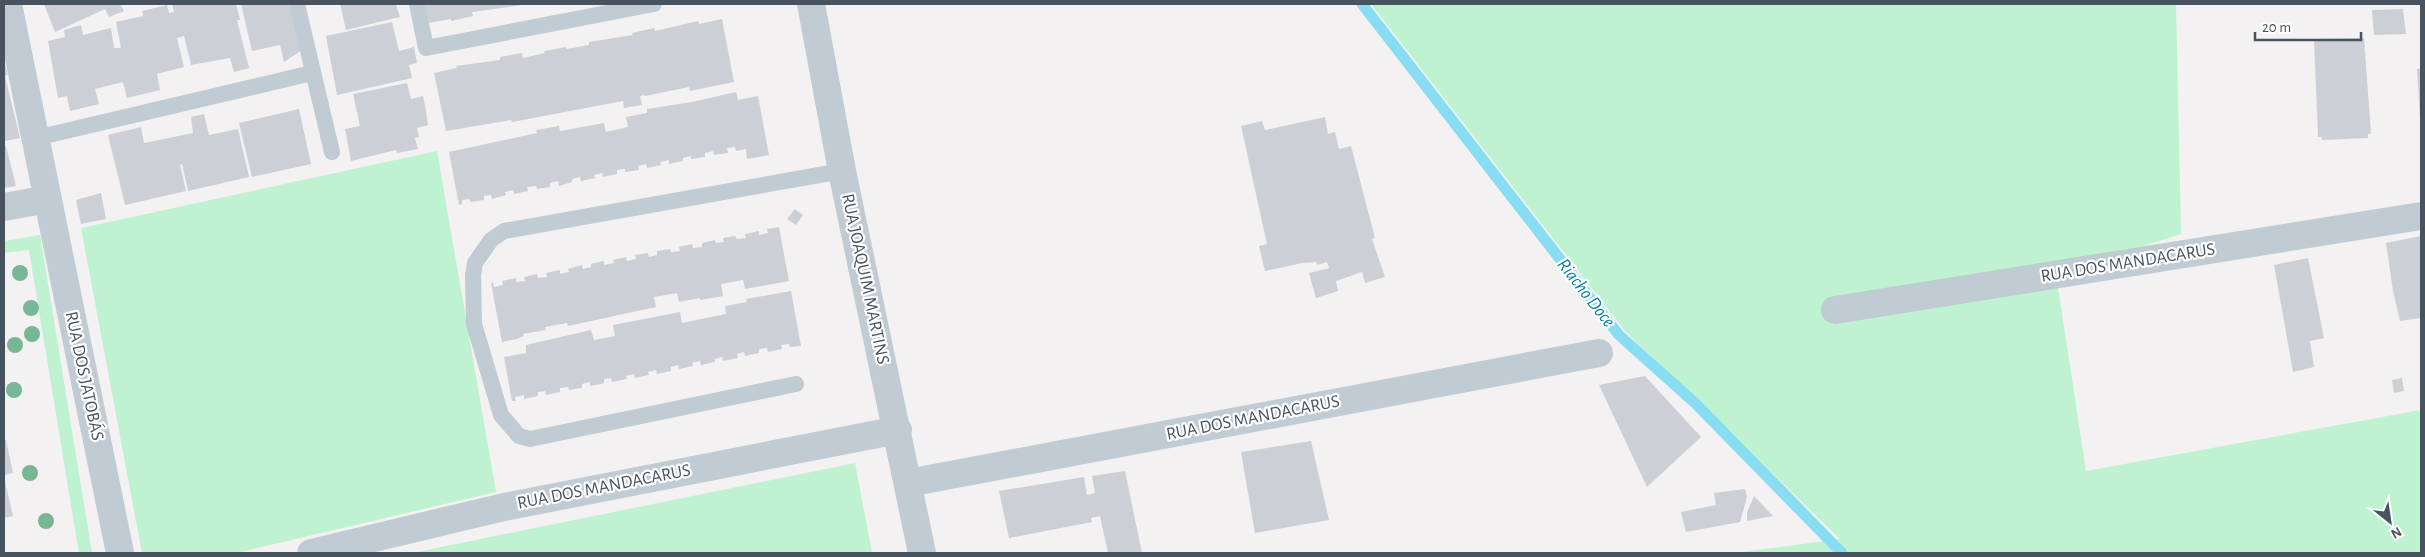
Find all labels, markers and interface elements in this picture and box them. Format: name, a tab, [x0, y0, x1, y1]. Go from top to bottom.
scale bar	[2255, 10, 2361, 42]
text: 20 m	[2262, 20, 2291, 35]
street label: RUA JOAQUIM MARTINS	[838, 192, 892, 366]
street label: RUA DOS MANDACARUS	[2040, 240, 2216, 286]
water label: Riacho Doce	[1553, 255, 1619, 331]
street label: RUA DOS JATOBÁS	[62, 309, 109, 442]
street label: RUA DOS MANDACARUS	[1165, 392, 1341, 444]
street label: RUA DOS MANDACARUS	[516, 461, 692, 513]
north arrow	[2365, 497, 2415, 547]
text: N	[2388, 524, 2404, 541]

